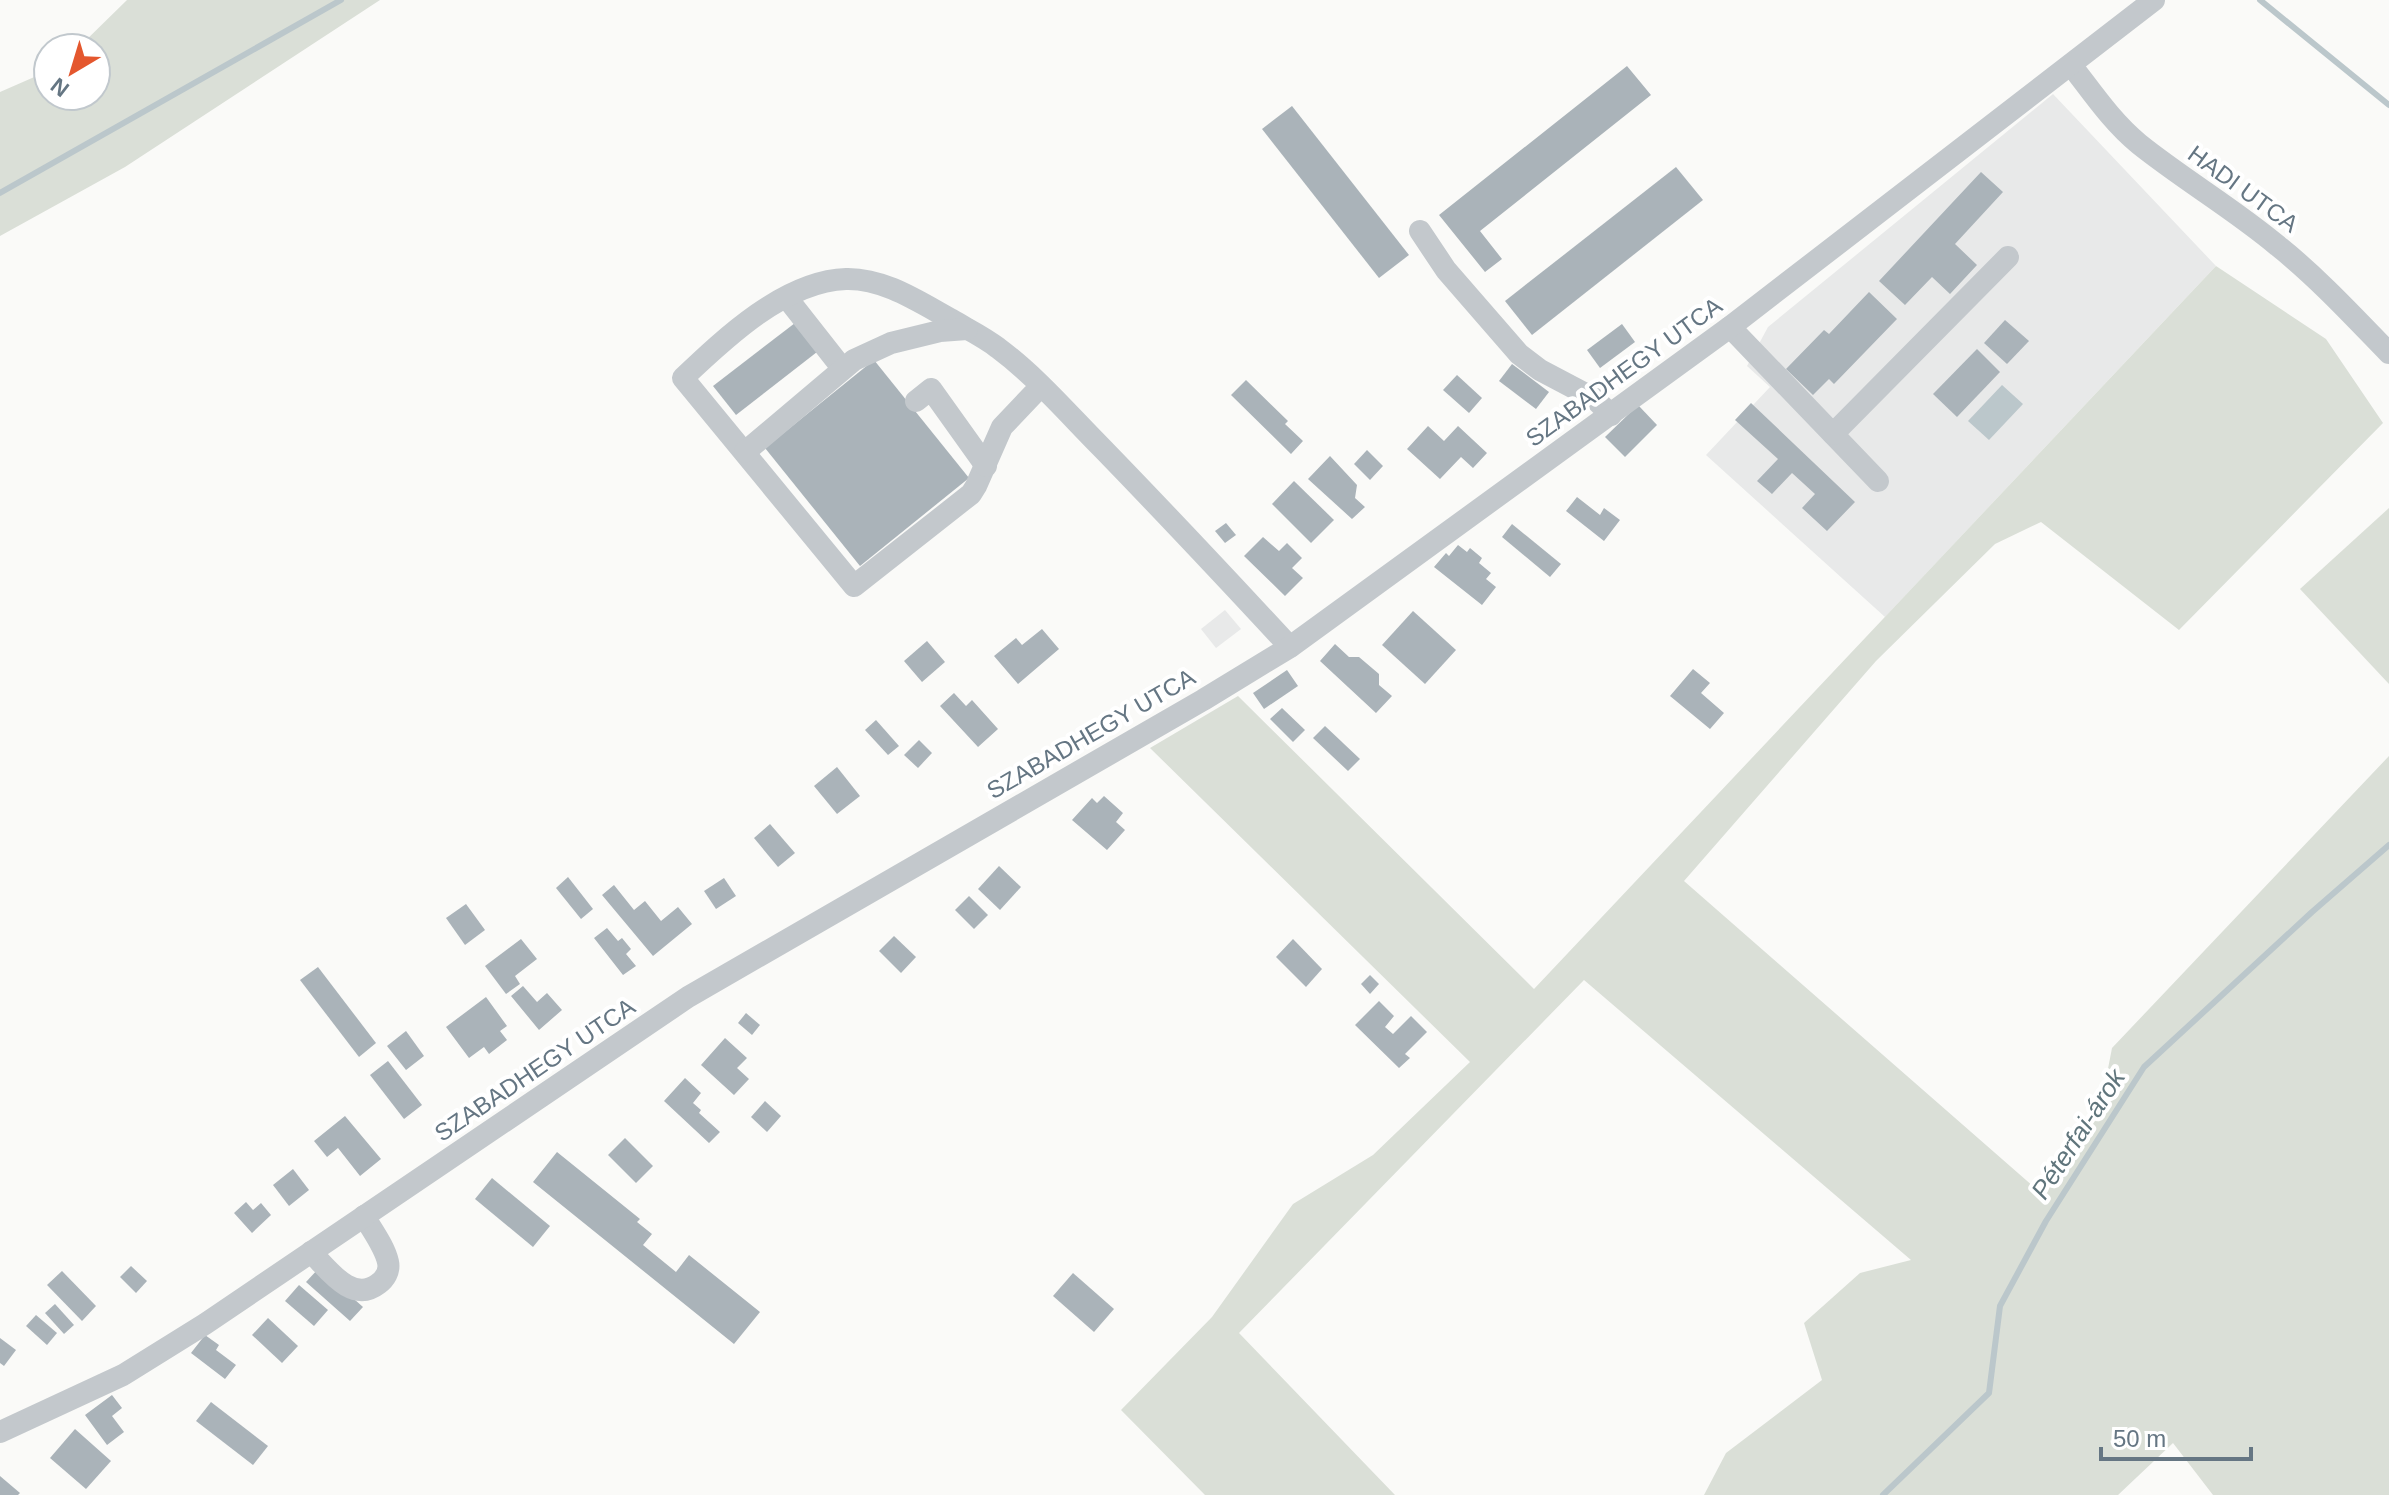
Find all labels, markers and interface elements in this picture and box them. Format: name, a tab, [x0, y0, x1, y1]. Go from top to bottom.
north arrow	[32, 32, 112, 112]
text: N	[46, 73, 74, 102]
street label: HADI UTCA	[2183, 140, 2304, 238]
street label: SZABADHEGY UTCA	[1520, 291, 1727, 452]
street label: SZABADHEGY UTCA	[982, 663, 1200, 804]
street label: SZABADHEGY UTCA	[430, 993, 640, 1147]
water label: Péterfai-árok	[2025, 1062, 2132, 1205]
scale bar	[2101, 1411, 2251, 1461]
text: 50 m	[2113, 1425, 2166, 1452]

